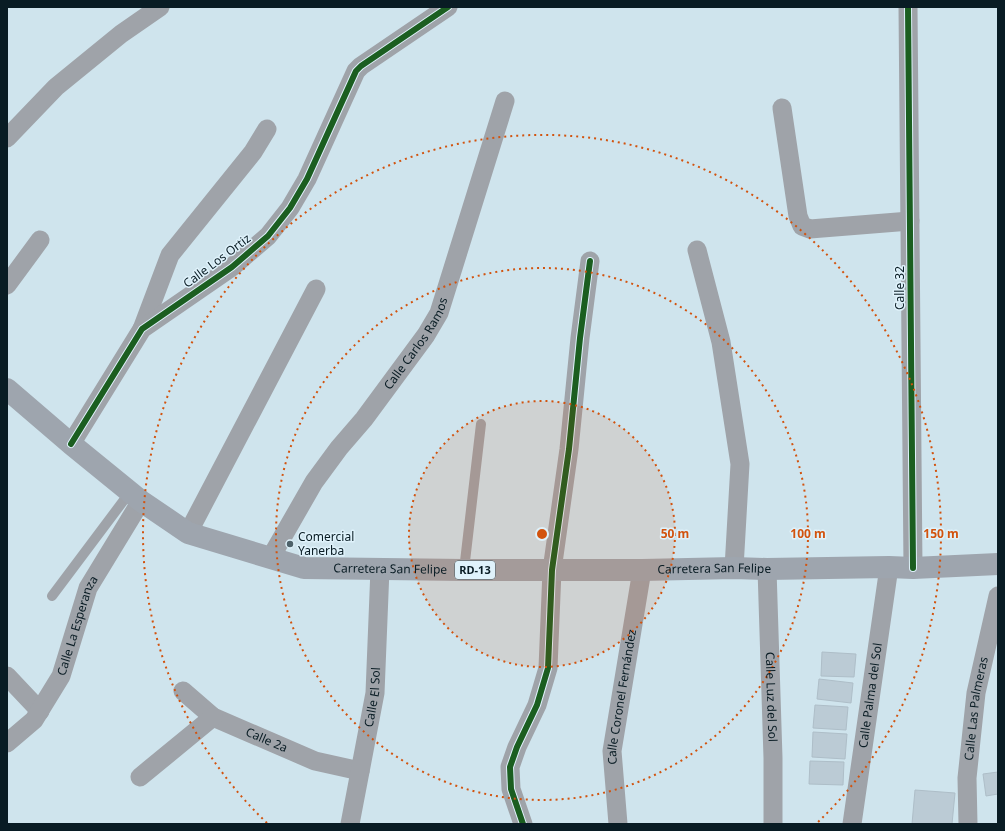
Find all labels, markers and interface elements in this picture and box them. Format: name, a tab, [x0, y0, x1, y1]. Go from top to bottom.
street label: Calle Los Ortiz	[180, 229, 254, 292]
street label: Calle 32	[891, 266, 908, 310]
street label: Calle Carlos Ramos	[380, 295, 451, 393]
text: 50 m	[661, 525, 689, 542]
text: 100 m	[790, 525, 826, 542]
text: 150 m	[923, 525, 959, 542]
centre of rings	[535, 527, 549, 541]
place label: Comercial Yanerba	[298, 528, 354, 559]
marker: Comercial Yanerba	[285, 539, 295, 549]
street label: Carretera San Felipe	[333, 559, 448, 578]
street label: Carretera San Felipe	[657, 559, 772, 578]
road number: RD-13	[455, 561, 495, 579]
street label: Calle La Esperanza	[53, 572, 102, 678]
street label: Calle Coronel Fernández	[603, 628, 640, 765]
street label: Calle Palma del Sol	[854, 642, 886, 749]
street label: Calle Luz del Sol	[762, 652, 781, 742]
street label: Calle Las Palmeras	[960, 655, 992, 761]
street label: Calle El Sol	[360, 667, 384, 728]
street label: Calle 2a	[243, 723, 290, 756]

